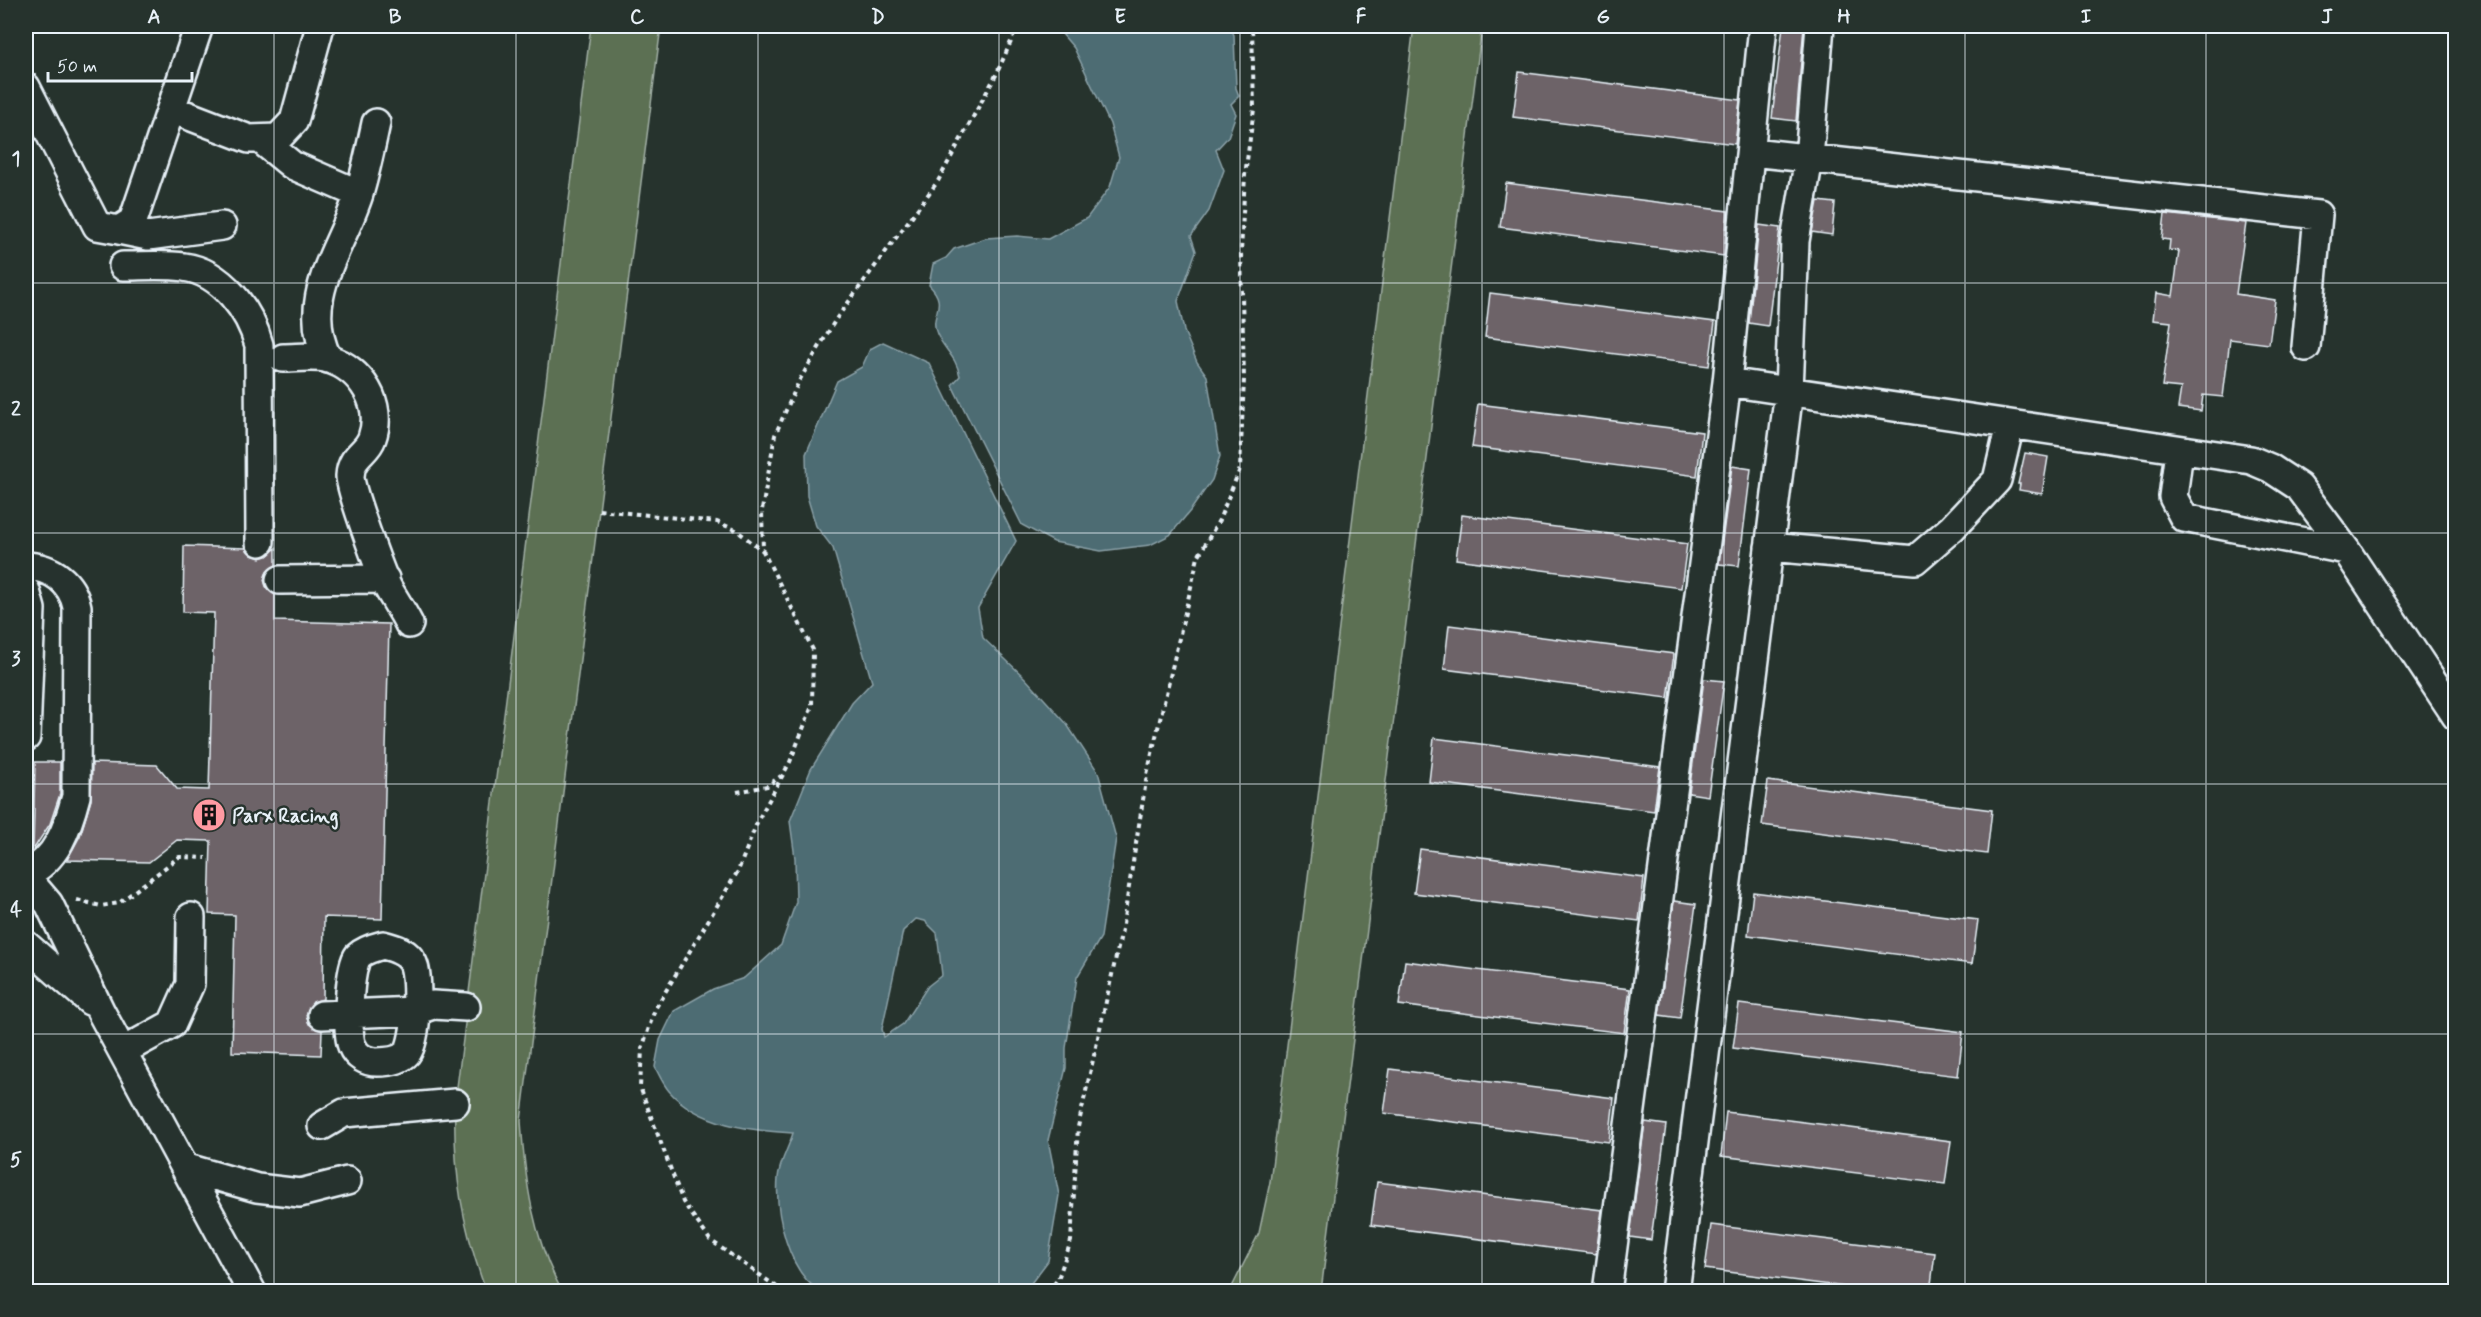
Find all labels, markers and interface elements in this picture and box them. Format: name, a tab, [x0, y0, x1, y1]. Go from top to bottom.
text: A	[147, 4, 161, 31]
text: B	[389, 4, 402, 31]
text: C	[630, 4, 645, 31]
text: D	[871, 4, 885, 31]
text: E	[1114, 4, 1126, 31]
text: F	[1356, 4, 1367, 31]
text: G	[1596, 4, 1610, 31]
text: H	[1837, 4, 1851, 31]
text: I	[2081, 4, 2091, 31]
text: J	[2321, 4, 2333, 31]
scale bar	[48, 45, 192, 83]
text: 50 m	[57, 55, 97, 79]
text: 1	[12, 146, 20, 173]
text: 2	[11, 396, 21, 423]
text: 3	[11, 646, 21, 673]
building icon: Parx Racing	[191, 797, 227, 833]
place label: Parx Racing	[232, 803, 339, 830]
text: 4	[10, 897, 22, 924]
text: 5	[10, 1147, 22, 1174]

